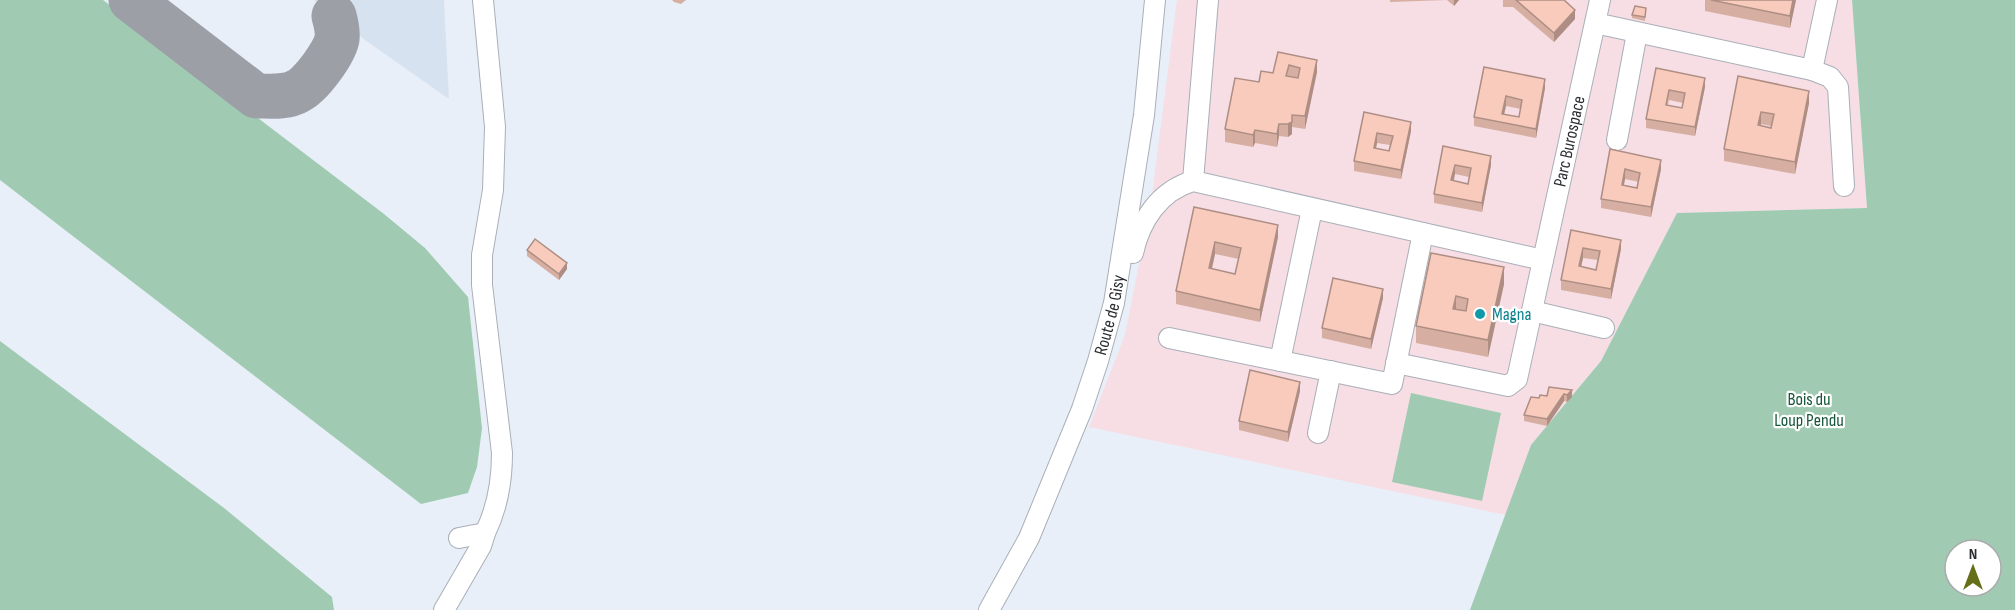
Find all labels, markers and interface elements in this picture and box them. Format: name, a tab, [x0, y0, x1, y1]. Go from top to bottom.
street label: Parc Burospace	[1549, 94, 1589, 189]
street label: Route de Gisy	[1090, 273, 1129, 357]
place label: Magna	[1492, 304, 1532, 325]
marker: Magna	[1473, 307, 1487, 321]
park label: Bois du Loup Pendu	[1774, 389, 1844, 431]
north arrow	[1943, 538, 2003, 598]
text: N	[1969, 545, 1977, 564]

